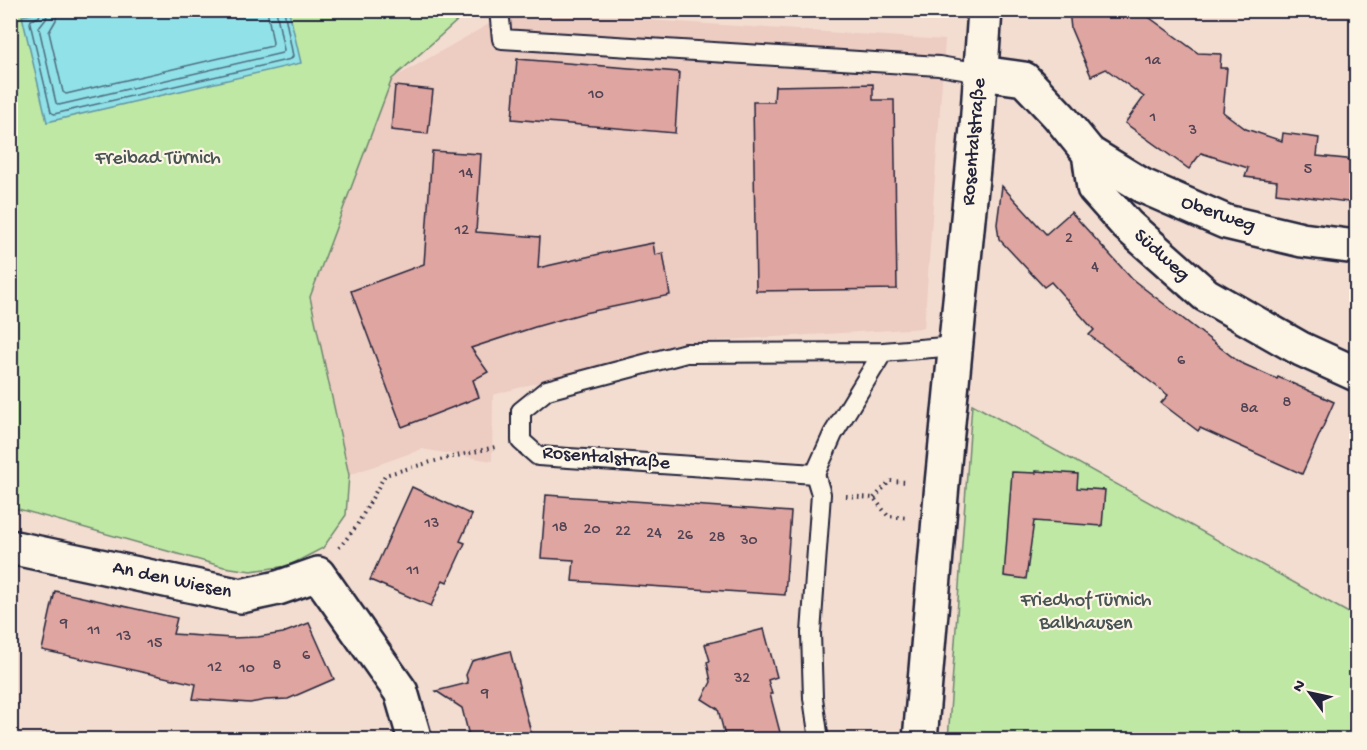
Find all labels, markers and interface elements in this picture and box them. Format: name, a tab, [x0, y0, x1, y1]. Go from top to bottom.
house number: 1a	[1144, 52, 1162, 71]
street label: Rosentalstraße	[958, 77, 992, 207]
house number: 10	[587, 86, 604, 105]
house number: 1	[1149, 109, 1156, 128]
house number: 3	[1188, 122, 1197, 141]
park label: Freibad Türnich	[94, 148, 221, 171]
house number: 5	[1304, 161, 1312, 180]
house number: 14	[458, 165, 473, 184]
street label: Oberweg	[1178, 192, 1258, 238]
house number: 12	[454, 222, 469, 241]
street label: Südweg	[1128, 225, 1194, 287]
house number: 2	[1065, 230, 1073, 249]
house number: 4	[1091, 259, 1099, 278]
house number: 6	[1177, 352, 1186, 371]
house number: 8	[1283, 394, 1292, 413]
house number: 8a	[1240, 400, 1259, 419]
street label: Rosentalstraße	[541, 442, 671, 476]
house number: 13	[424, 515, 439, 534]
house number: 18	[551, 519, 568, 538]
house number: 20	[584, 521, 600, 540]
house number: 22	[615, 523, 631, 542]
house number: 24	[646, 525, 662, 544]
house number: 26	[677, 527, 694, 546]
house number: 28	[709, 529, 726, 548]
house number: 30	[739, 532, 758, 551]
street label: An den Wiesen	[110, 557, 234, 605]
house number: 11	[406, 562, 419, 581]
park label: Friedhof Türnich Balkhausen	[1019, 590, 1152, 636]
house number: 9	[59, 615, 68, 634]
house number: 11	[87, 622, 100, 641]
house number: 13	[116, 628, 131, 647]
house number: 15	[147, 635, 162, 654]
house number: 6	[302, 647, 311, 666]
house number: 8	[273, 657, 282, 676]
house number: 12	[207, 659, 222, 678]
house number: 10	[238, 660, 255, 679]
north arrow	[1280, 663, 1340, 723]
house number: 32	[733, 670, 750, 689]
text: N	[1290, 677, 1311, 696]
house number: 9	[480, 685, 489, 704]

